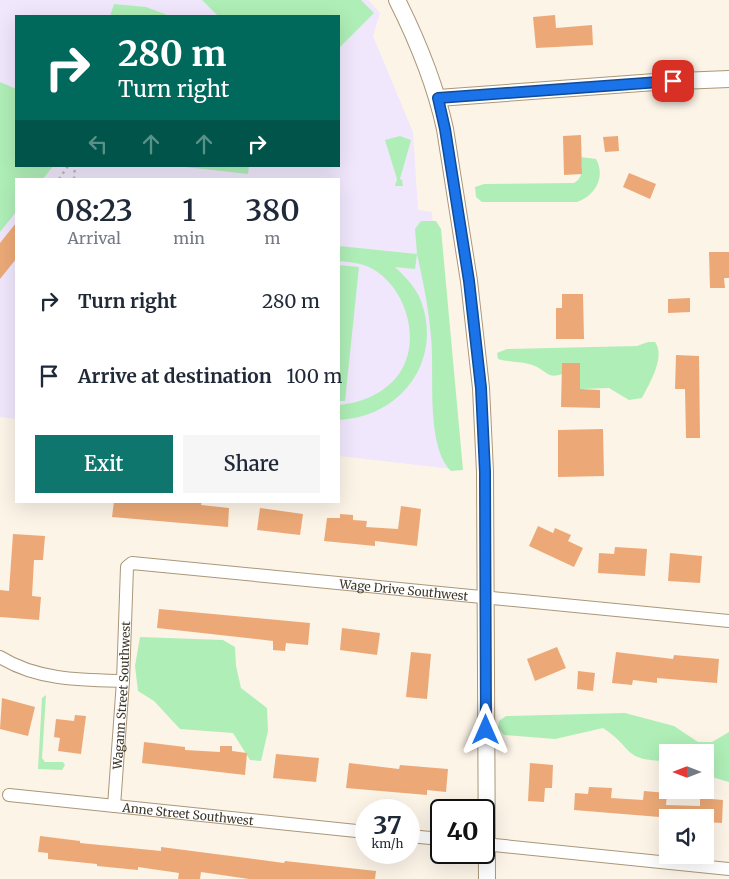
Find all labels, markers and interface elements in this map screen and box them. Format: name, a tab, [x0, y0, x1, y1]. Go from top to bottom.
text: 280 m	[118, 32, 226, 76]
icon: right	[35, 35, 100, 100]
pin	[652, 60, 694, 102]
icon: arrive	[659, 67, 687, 95]
text: Turn right	[118, 75, 229, 103]
icon: left	[84, 130, 112, 158]
icon: ahead	[137, 130, 165, 158]
icon: ahead	[190, 130, 218, 158]
icon: right	[243, 130, 271, 158]
text: 08:23	[55, 191, 133, 229]
text: 1	[182, 191, 196, 229]
text: 380	[245, 191, 300, 229]
text: Arrival	[67, 228, 121, 248]
text: min	[173, 228, 205, 248]
text: m	[265, 228, 280, 248]
icon: right	[35, 287, 63, 315]
text: Turn right	[78, 289, 177, 313]
text: 280 m	[262, 289, 320, 313]
icon: arrive	[35, 362, 63, 390]
text: Arrive at destination	[78, 364, 272, 388]
text: 100 m	[287, 364, 342, 388]
button: Exit	[35, 435, 173, 493]
button: Share	[183, 435, 320, 493]
street label: Wage Drive Southwest	[338, 576, 469, 603]
street label: Wagann Street Southwest	[109, 620, 133, 771]
position arrow	[459, 703, 511, 755]
north arrow	[659, 744, 714, 799]
map controls	[659, 744, 714, 864]
street label: Anne Street Southwest	[121, 799, 255, 828]
speed limit sign: 40	[430, 799, 495, 864]
text: 37	[373, 809, 402, 841]
button: sound	[659, 809, 714, 864]
text: km/h	[372, 836, 403, 851]

